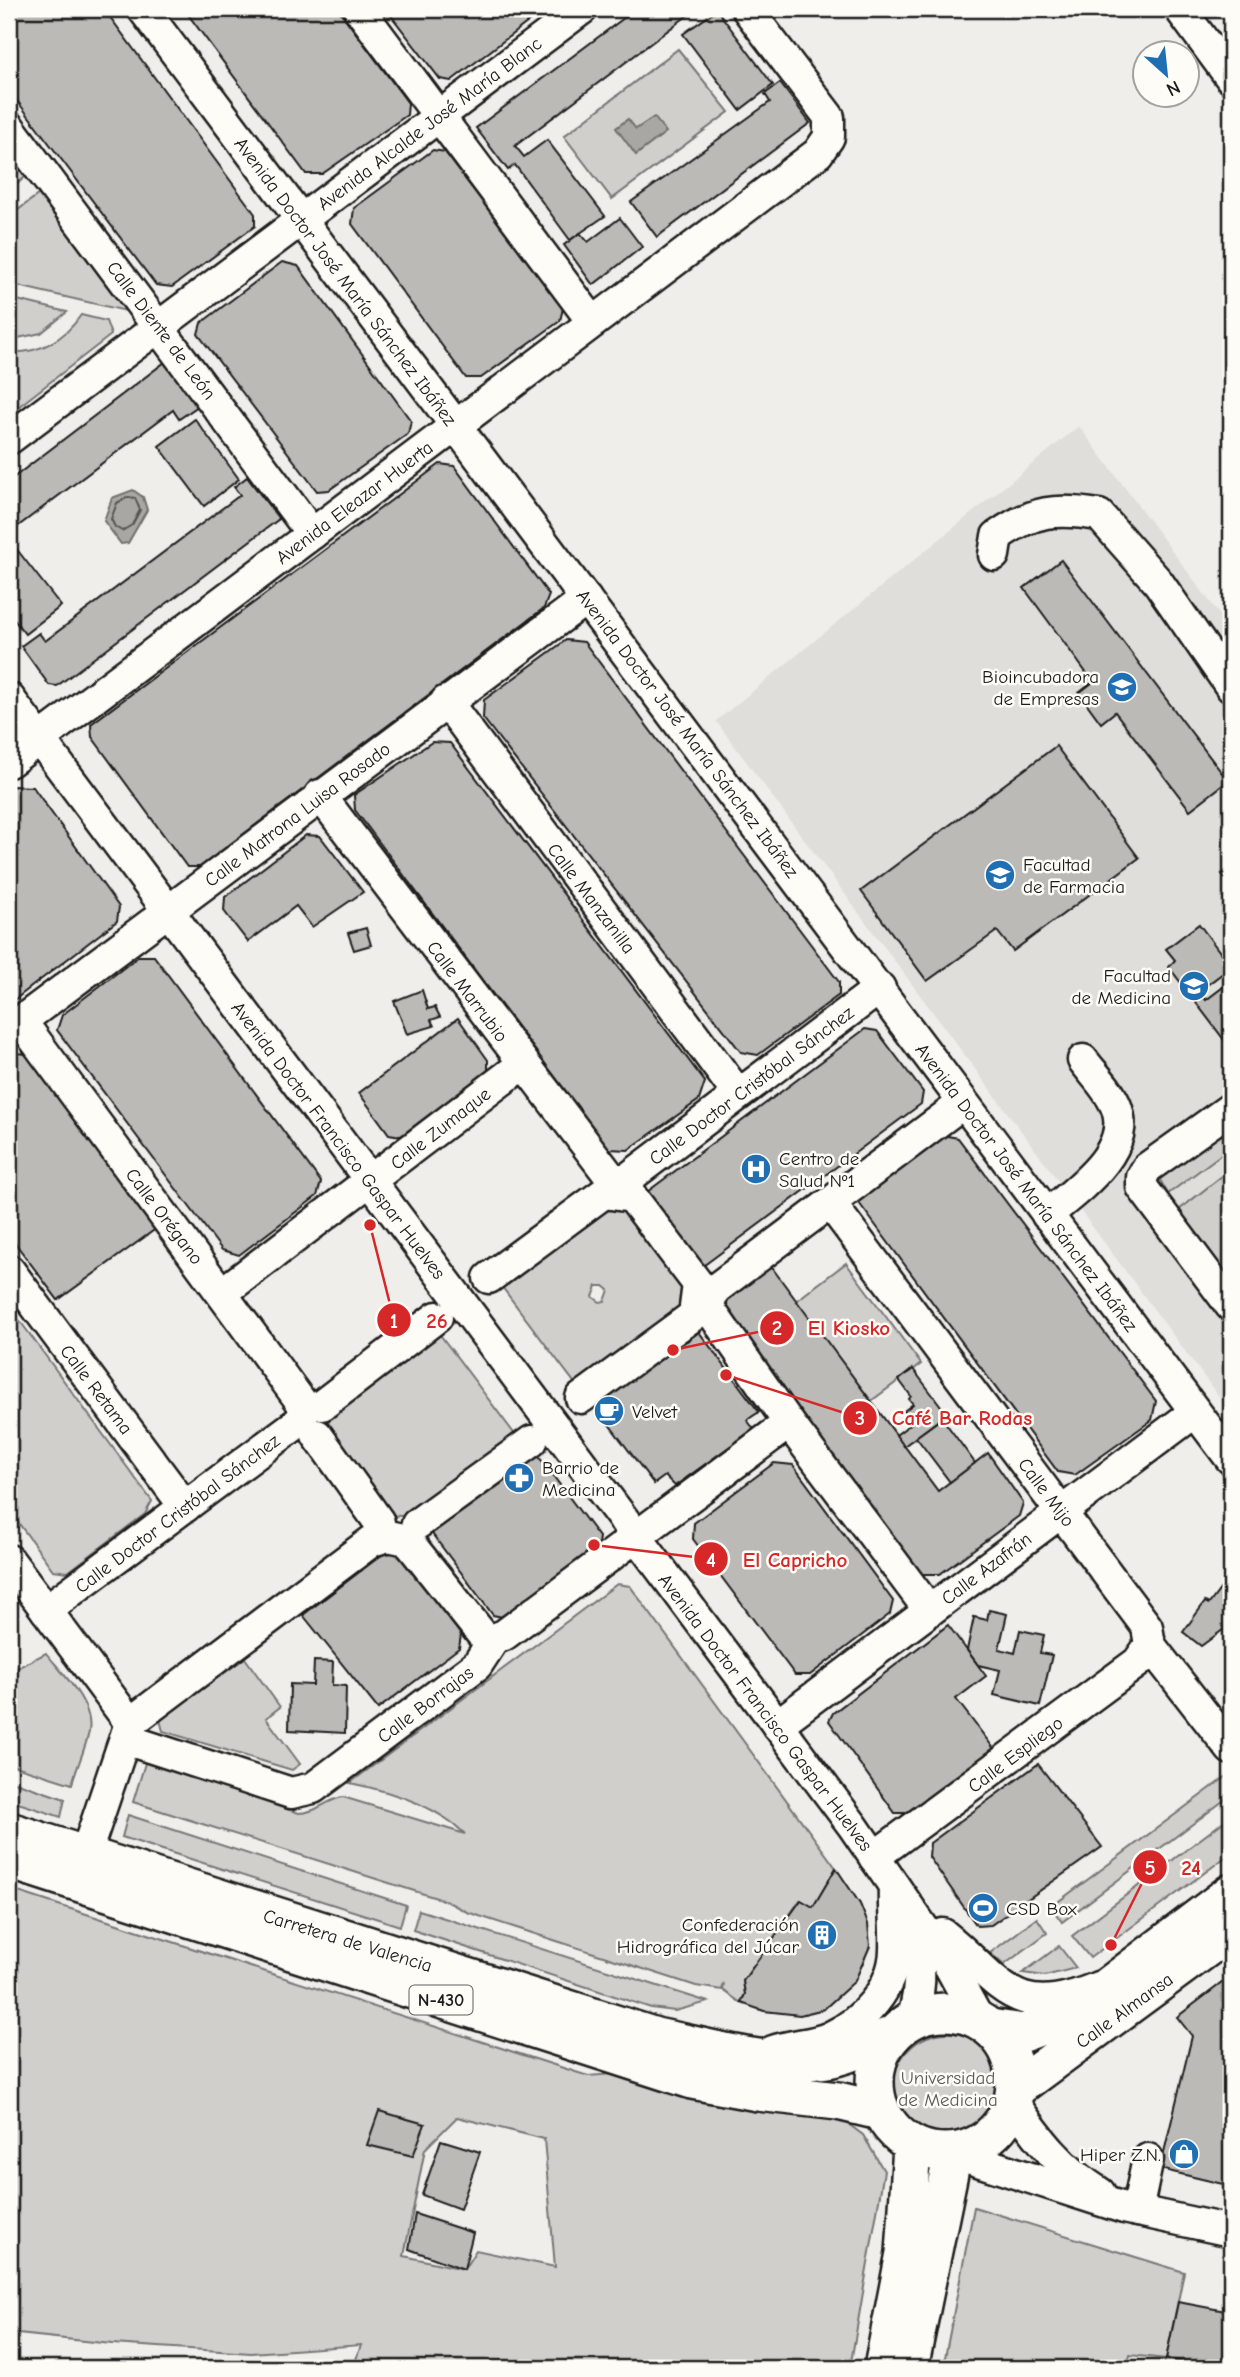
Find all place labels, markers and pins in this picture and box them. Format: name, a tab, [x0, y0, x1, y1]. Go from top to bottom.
place label: Bioincubadora de Empresas	[982, 666, 1099, 710]
school or university icon: Bioincubadora de Empresas	[1105, 670, 1139, 704]
place label: Facultad de Farmacia	[1023, 854, 1125, 898]
school or university icon: Facultad de Farmacia	[983, 858, 1017, 892]
place label: Facultad de Medicina	[1071, 965, 1171, 1009]
school or university icon: Facultad de Medicina	[1177, 969, 1211, 1003]
place label: Centro de Salud Nº1	[779, 1148, 859, 1192]
hospital icon: Centro de Salud Nº1	[739, 1152, 773, 1186]
callout: 26	[377, 1299, 461, 1341]
callout: El Kiosko	[759, 1307, 905, 1349]
cafe icon: Velvet	[592, 1394, 626, 1428]
callout: Café Bar Rodas	[842, 1397, 1046, 1439]
place label: Velvet	[632, 1401, 678, 1423]
place label: Barrio de Medicina	[542, 1457, 619, 1501]
pharmacy icon: Barrio de Medicina	[502, 1461, 536, 1495]
callout: El Capricho	[693, 1538, 861, 1580]
callout: 24	[1132, 1846, 1215, 1888]
sports icon: CSD Box	[966, 1891, 1000, 1925]
place label: CSD Box	[1006, 1898, 1078, 1920]
place label: Confederación Hidrográfica del Júcar	[617, 1914, 799, 1958]
building icon: Confederación Hidrográfica del Júcar	[805, 1918, 839, 1952]
shop icon: Hiper Z.N.	[1167, 2137, 1201, 2171]
place label: Hiper Z.N.	[1080, 2144, 1161, 2166]

